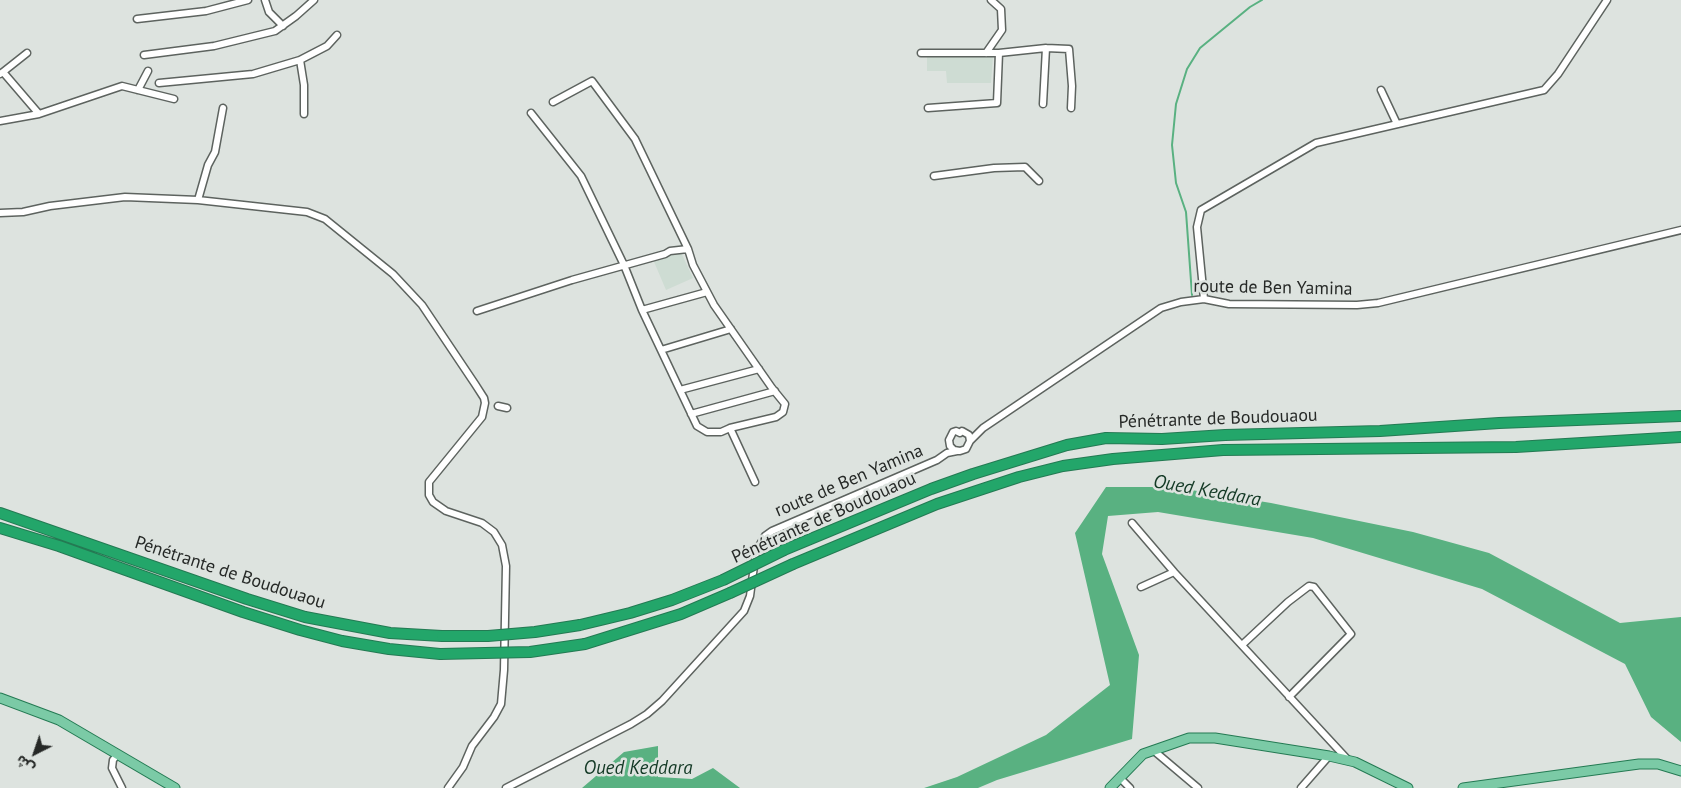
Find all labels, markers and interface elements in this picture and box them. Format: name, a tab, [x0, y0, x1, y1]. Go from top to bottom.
street label: route de Ben Yamina	[1193, 276, 1353, 300]
street label: Pénétrante de Boudouaou	[1118, 405, 1318, 433]
street label: route de Ben Yamina	[772, 440, 926, 522]
street label: Pénétrante de Boudouaou	[729, 468, 919, 568]
water label: Oued Keddara	[1151, 470, 1263, 512]
street label: Pénétrante de Boudouaou	[132, 532, 328, 614]
north arrow	[10, 728, 60, 778]
text: ش	[12, 751, 38, 777]
water label: Oued Keddara	[584, 758, 692, 780]

